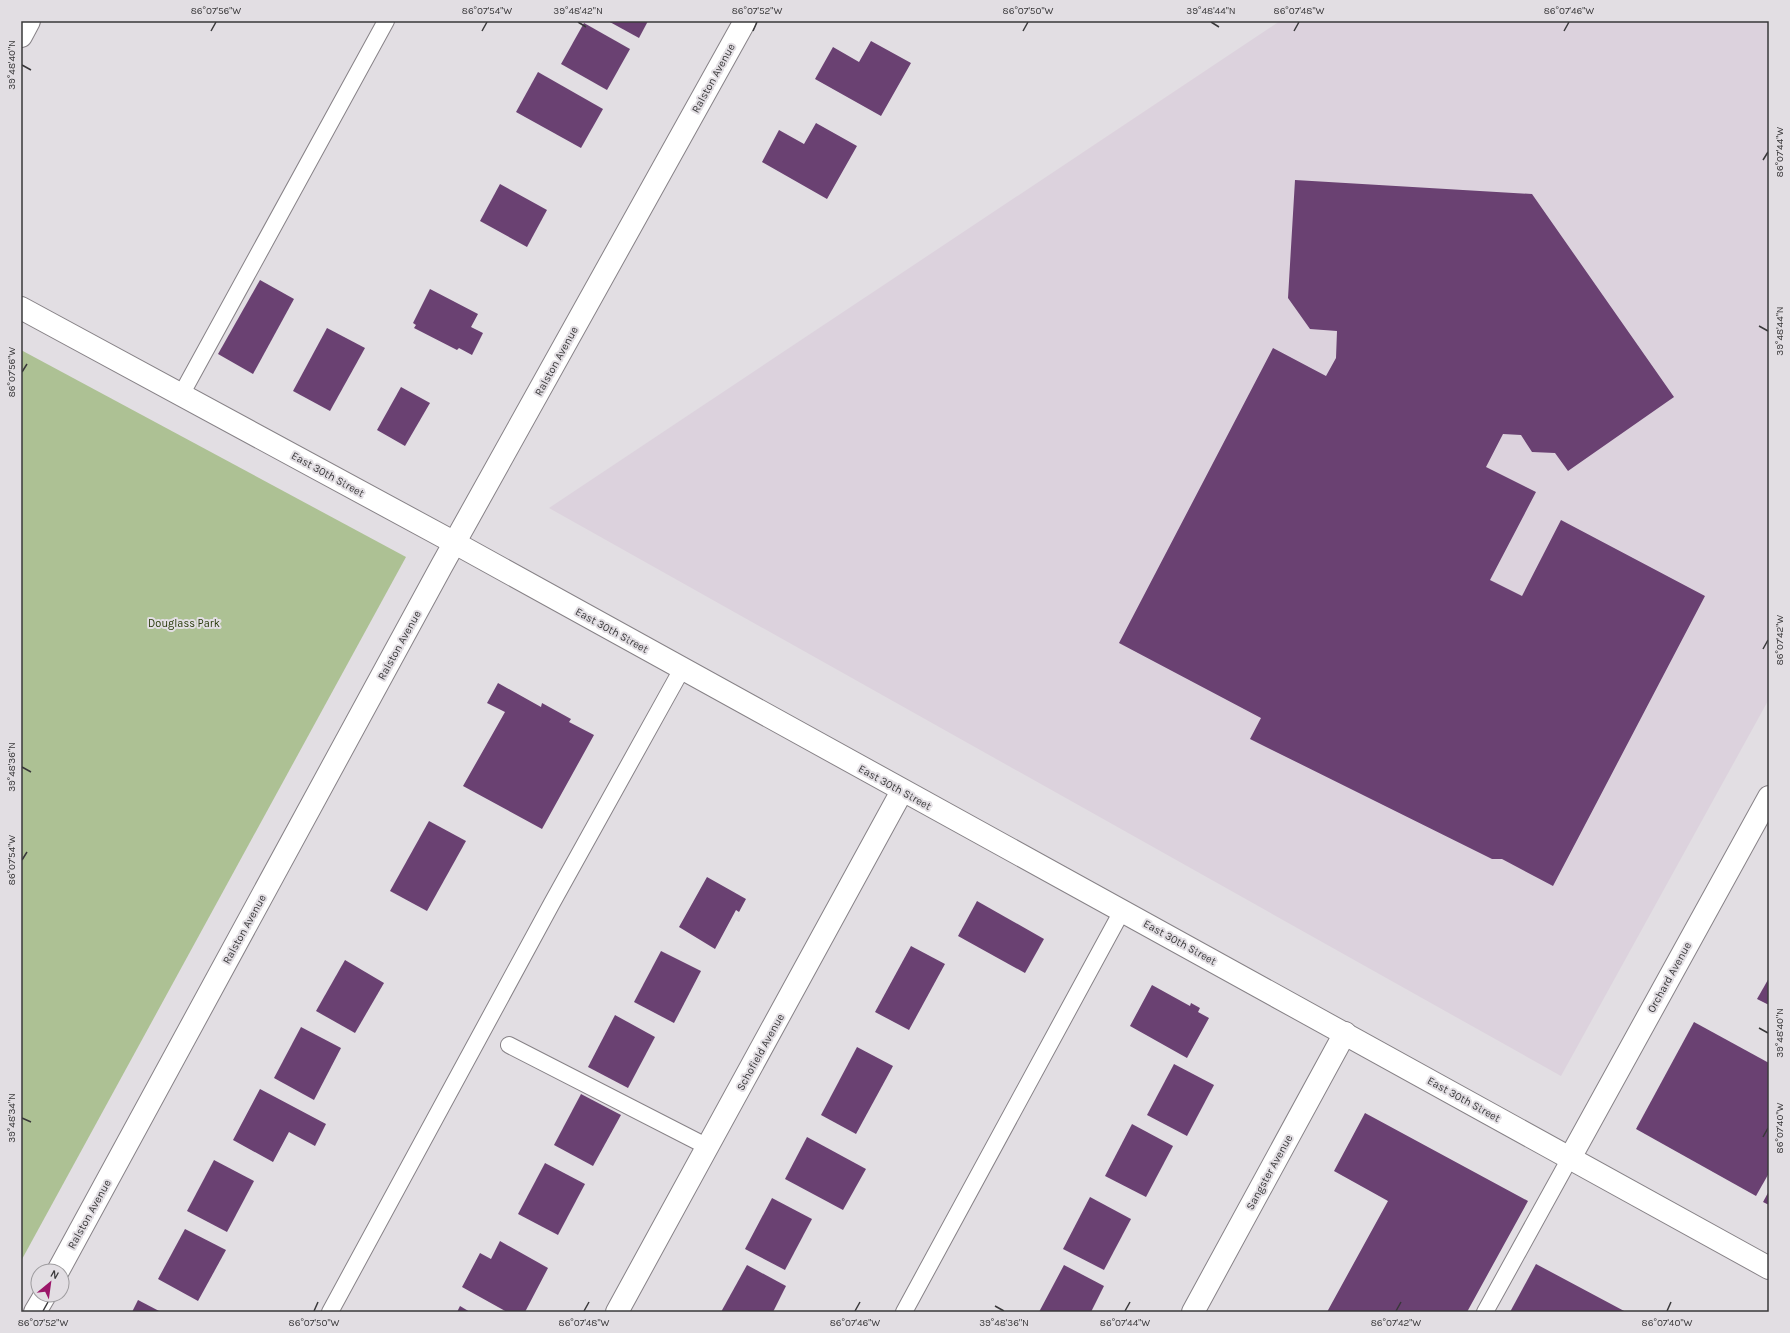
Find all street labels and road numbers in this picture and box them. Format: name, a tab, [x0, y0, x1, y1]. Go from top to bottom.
street label: Ralston Avenue	[689, 41, 738, 115]
street label: Ralston Avenue	[532, 324, 581, 398]
street label: East 30th Street	[289, 449, 366, 500]
street label: East 30th Street	[573, 605, 650, 656]
street label: Ralston Avenue	[375, 608, 424, 682]
street label: East 30th Street	[856, 762, 933, 813]
street label: Ralston Avenue	[220, 892, 269, 966]
street label: East 30th Street	[1141, 917, 1218, 968]
street label: Orchard Avenue	[1645, 939, 1694, 1015]
street label: Schofield Avenue	[734, 1011, 787, 1093]
street label: East 30th Street	[1425, 1074, 1502, 1125]
street label: Sangster Avenue	[1243, 1132, 1296, 1212]
street label: Ralston Avenue	[65, 1177, 114, 1251]

